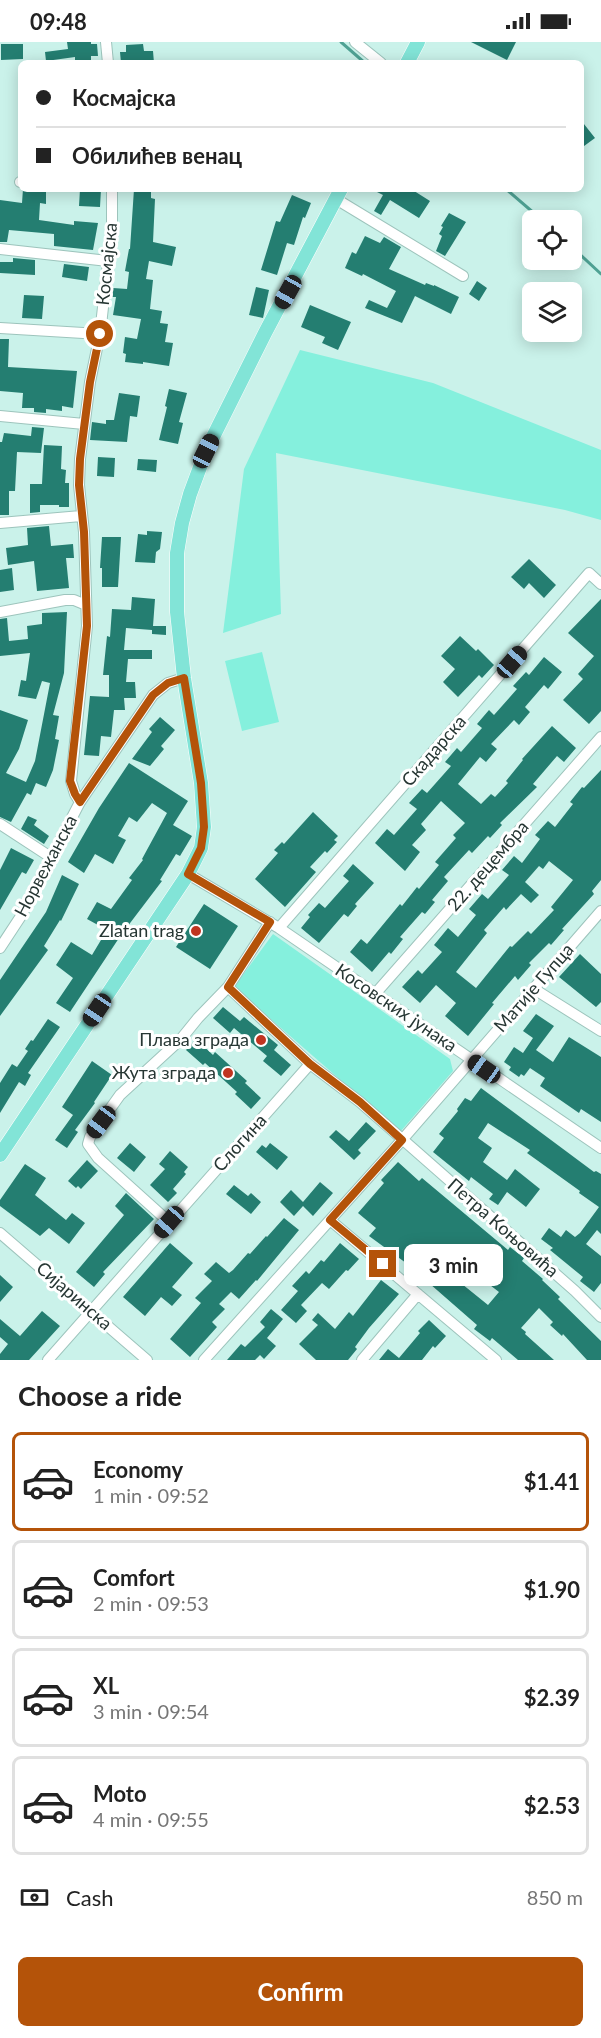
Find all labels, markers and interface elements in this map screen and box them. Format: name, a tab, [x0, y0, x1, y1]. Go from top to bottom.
text: 09:48	[30, 8, 87, 35]
text: Космајска	[72, 84, 176, 111]
text: Обилићев венац	[72, 142, 242, 169]
map controls	[522, 210, 582, 342]
button: locate	[522, 210, 582, 270]
street label: Космајска	[91, 221, 121, 306]
car	[271, 272, 305, 312]
button: layers	[522, 282, 582, 342]
route start	[86, 320, 113, 347]
car	[190, 431, 222, 471]
car	[493, 643, 531, 681]
street label: Скадарска	[396, 710, 470, 790]
street label: Норвежанска	[9, 811, 81, 920]
street label: 22. децембра	[442, 816, 533, 915]
place label: Zlatan trag	[99, 919, 184, 941]
marker: Zlatan trag	[189, 924, 203, 938]
street label: Матије Гупца	[489, 939, 578, 1036]
street label: Косовских јунака	[332, 958, 462, 1056]
car	[79, 990, 115, 1030]
place label: Плава зграда	[139, 1028, 249, 1050]
marker: Плава зграда	[254, 1033, 268, 1047]
car	[464, 1051, 504, 1087]
place label: Жута зграда	[112, 1061, 216, 1083]
marker: Жута зграда	[221, 1066, 235, 1080]
car	[83, 1102, 119, 1142]
street label: Слогина	[208, 1109, 271, 1176]
street label: Петра Коњовића	[444, 1173, 564, 1281]
car	[150, 1203, 188, 1241]
callout: 3 min	[404, 1243, 503, 1285]
route end	[369, 1250, 396, 1277]
text: 3 min	[429, 1253, 478, 1277]
street label: Сијаринска	[32, 1256, 117, 1334]
text: Choose a ride	[18, 1379, 182, 1412]
icon: car	[21, 1455, 75, 1509]
text: Economy	[93, 1456, 183, 1483]
text: $1.41	[524, 1468, 580, 1495]
text: 1 min · 09:52	[93, 1483, 209, 1507]
icon: car	[21, 1563, 75, 1617]
text: Comfort	[93, 1564, 175, 1591]
text: $1.90	[524, 1576, 580, 1603]
text: 2 min · 09:53	[93, 1591, 209, 1615]
icon: car	[21, 1671, 75, 1725]
text: XL	[93, 1672, 119, 1699]
text: $2.39	[524, 1684, 580, 1711]
text: 3 min · 09:54	[93, 1699, 209, 1723]
icon: car	[21, 1779, 75, 1833]
text: Moto	[93, 1780, 147, 1807]
text: $2.53	[524, 1792, 580, 1819]
text: 4 min · 09:55	[93, 1807, 209, 1831]
icon: cash	[18, 1881, 51, 1914]
text: Cash	[66, 1884, 113, 1911]
text: 850 m	[527, 1885, 583, 1909]
button: Confirm	[18, 1957, 583, 2026]

